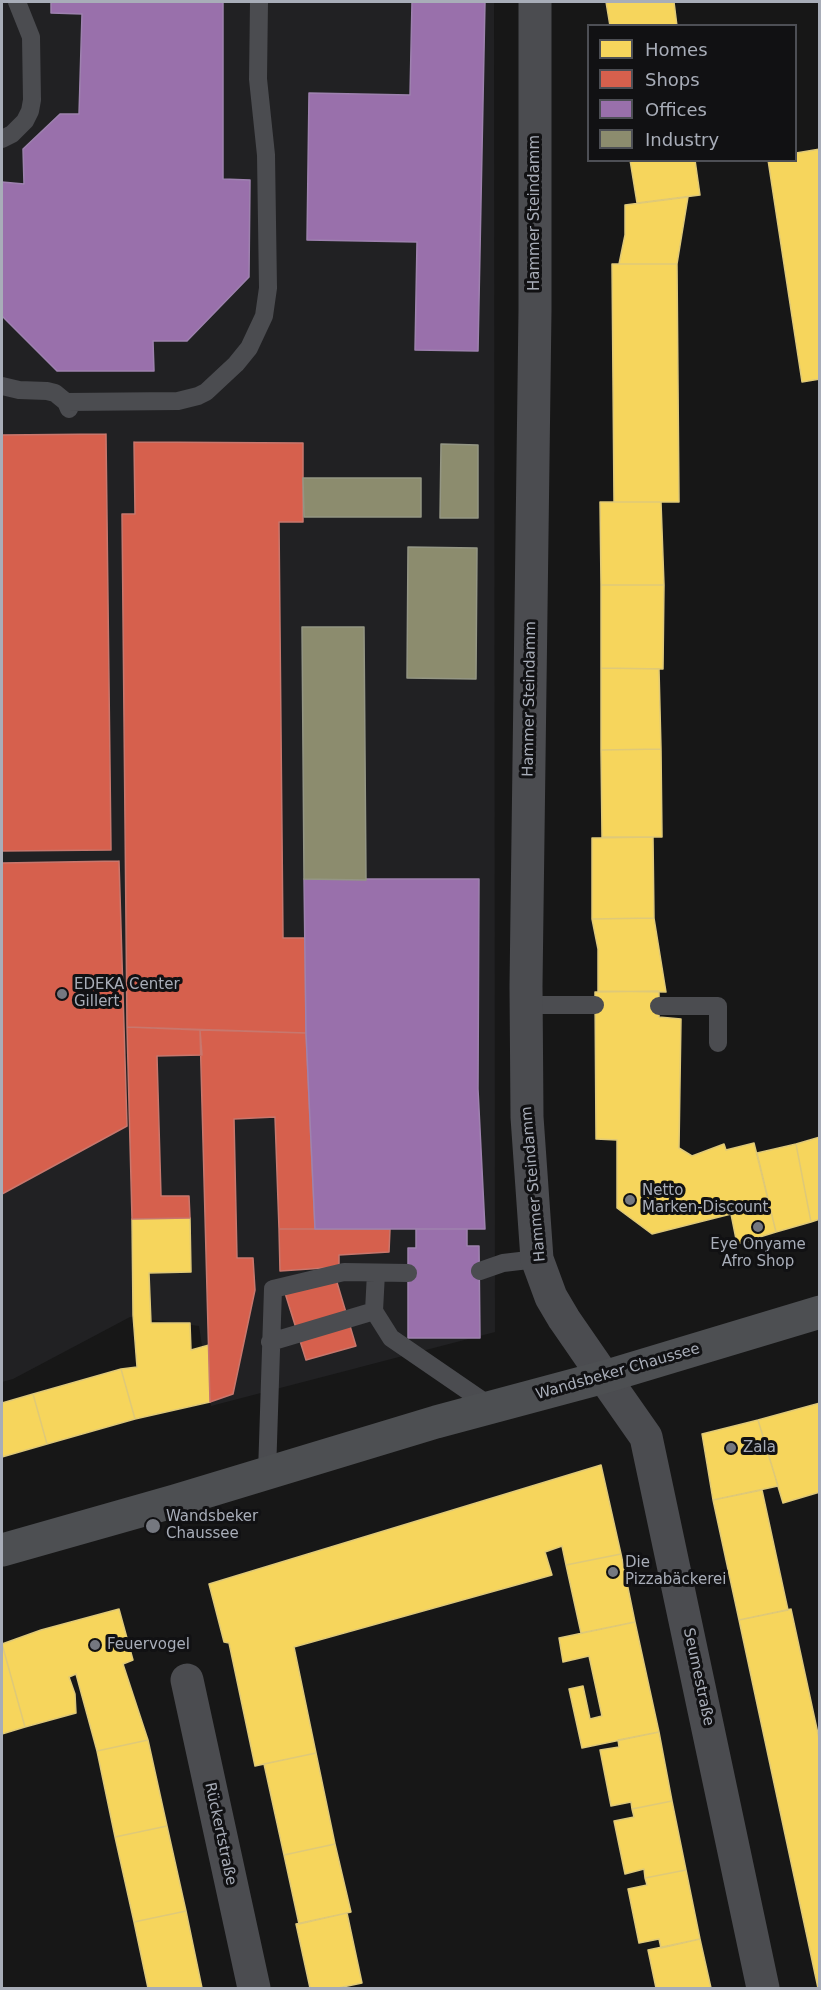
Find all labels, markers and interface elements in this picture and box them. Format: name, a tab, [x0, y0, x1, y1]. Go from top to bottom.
legend	[587, 24, 797, 162]
text: Homes	[645, 39, 708, 60]
text: Shops	[645, 69, 700, 90]
text: Offices	[645, 99, 707, 120]
text: Industry	[645, 129, 719, 150]
street label: Hammer Steindamm	[526, 135, 544, 291]
street label: Hammer Steindamm	[520, 621, 540, 777]
place label: EDEKA Center Gillert	[74, 976, 180, 1011]
marker: EDEKA Center Gillert	[55, 987, 69, 1001]
street label: Hammer Steindamm	[518, 1105, 550, 1263]
place label: Netto Marken-Discount	[642, 1182, 768, 1217]
marker: Netto Marken-Discount	[623, 1193, 637, 1207]
marker: Eye Onyame Afro Shop	[751, 1220, 765, 1234]
place label: Eye Onyame Afro Shop	[710, 1236, 806, 1271]
street label: Wandsbeker Chaussee	[534, 1340, 702, 1404]
place label: Zala	[743, 1439, 776, 1457]
marker: Zala	[724, 1441, 738, 1455]
place label: Wandsbeker Chaussee	[166, 1508, 258, 1543]
marker: Wandsbeker Chaussee	[144, 1517, 162, 1535]
place label: Die Pizzabäckerei	[625, 1554, 726, 1589]
marker: Die Pizzabäckerei	[606, 1565, 620, 1579]
street label: Seumestraße	[679, 1626, 717, 1728]
place label: Feuervogel	[107, 1636, 190, 1654]
marker: Feuervogel	[88, 1638, 102, 1652]
street label: Rückertstraße	[200, 1781, 240, 1887]

